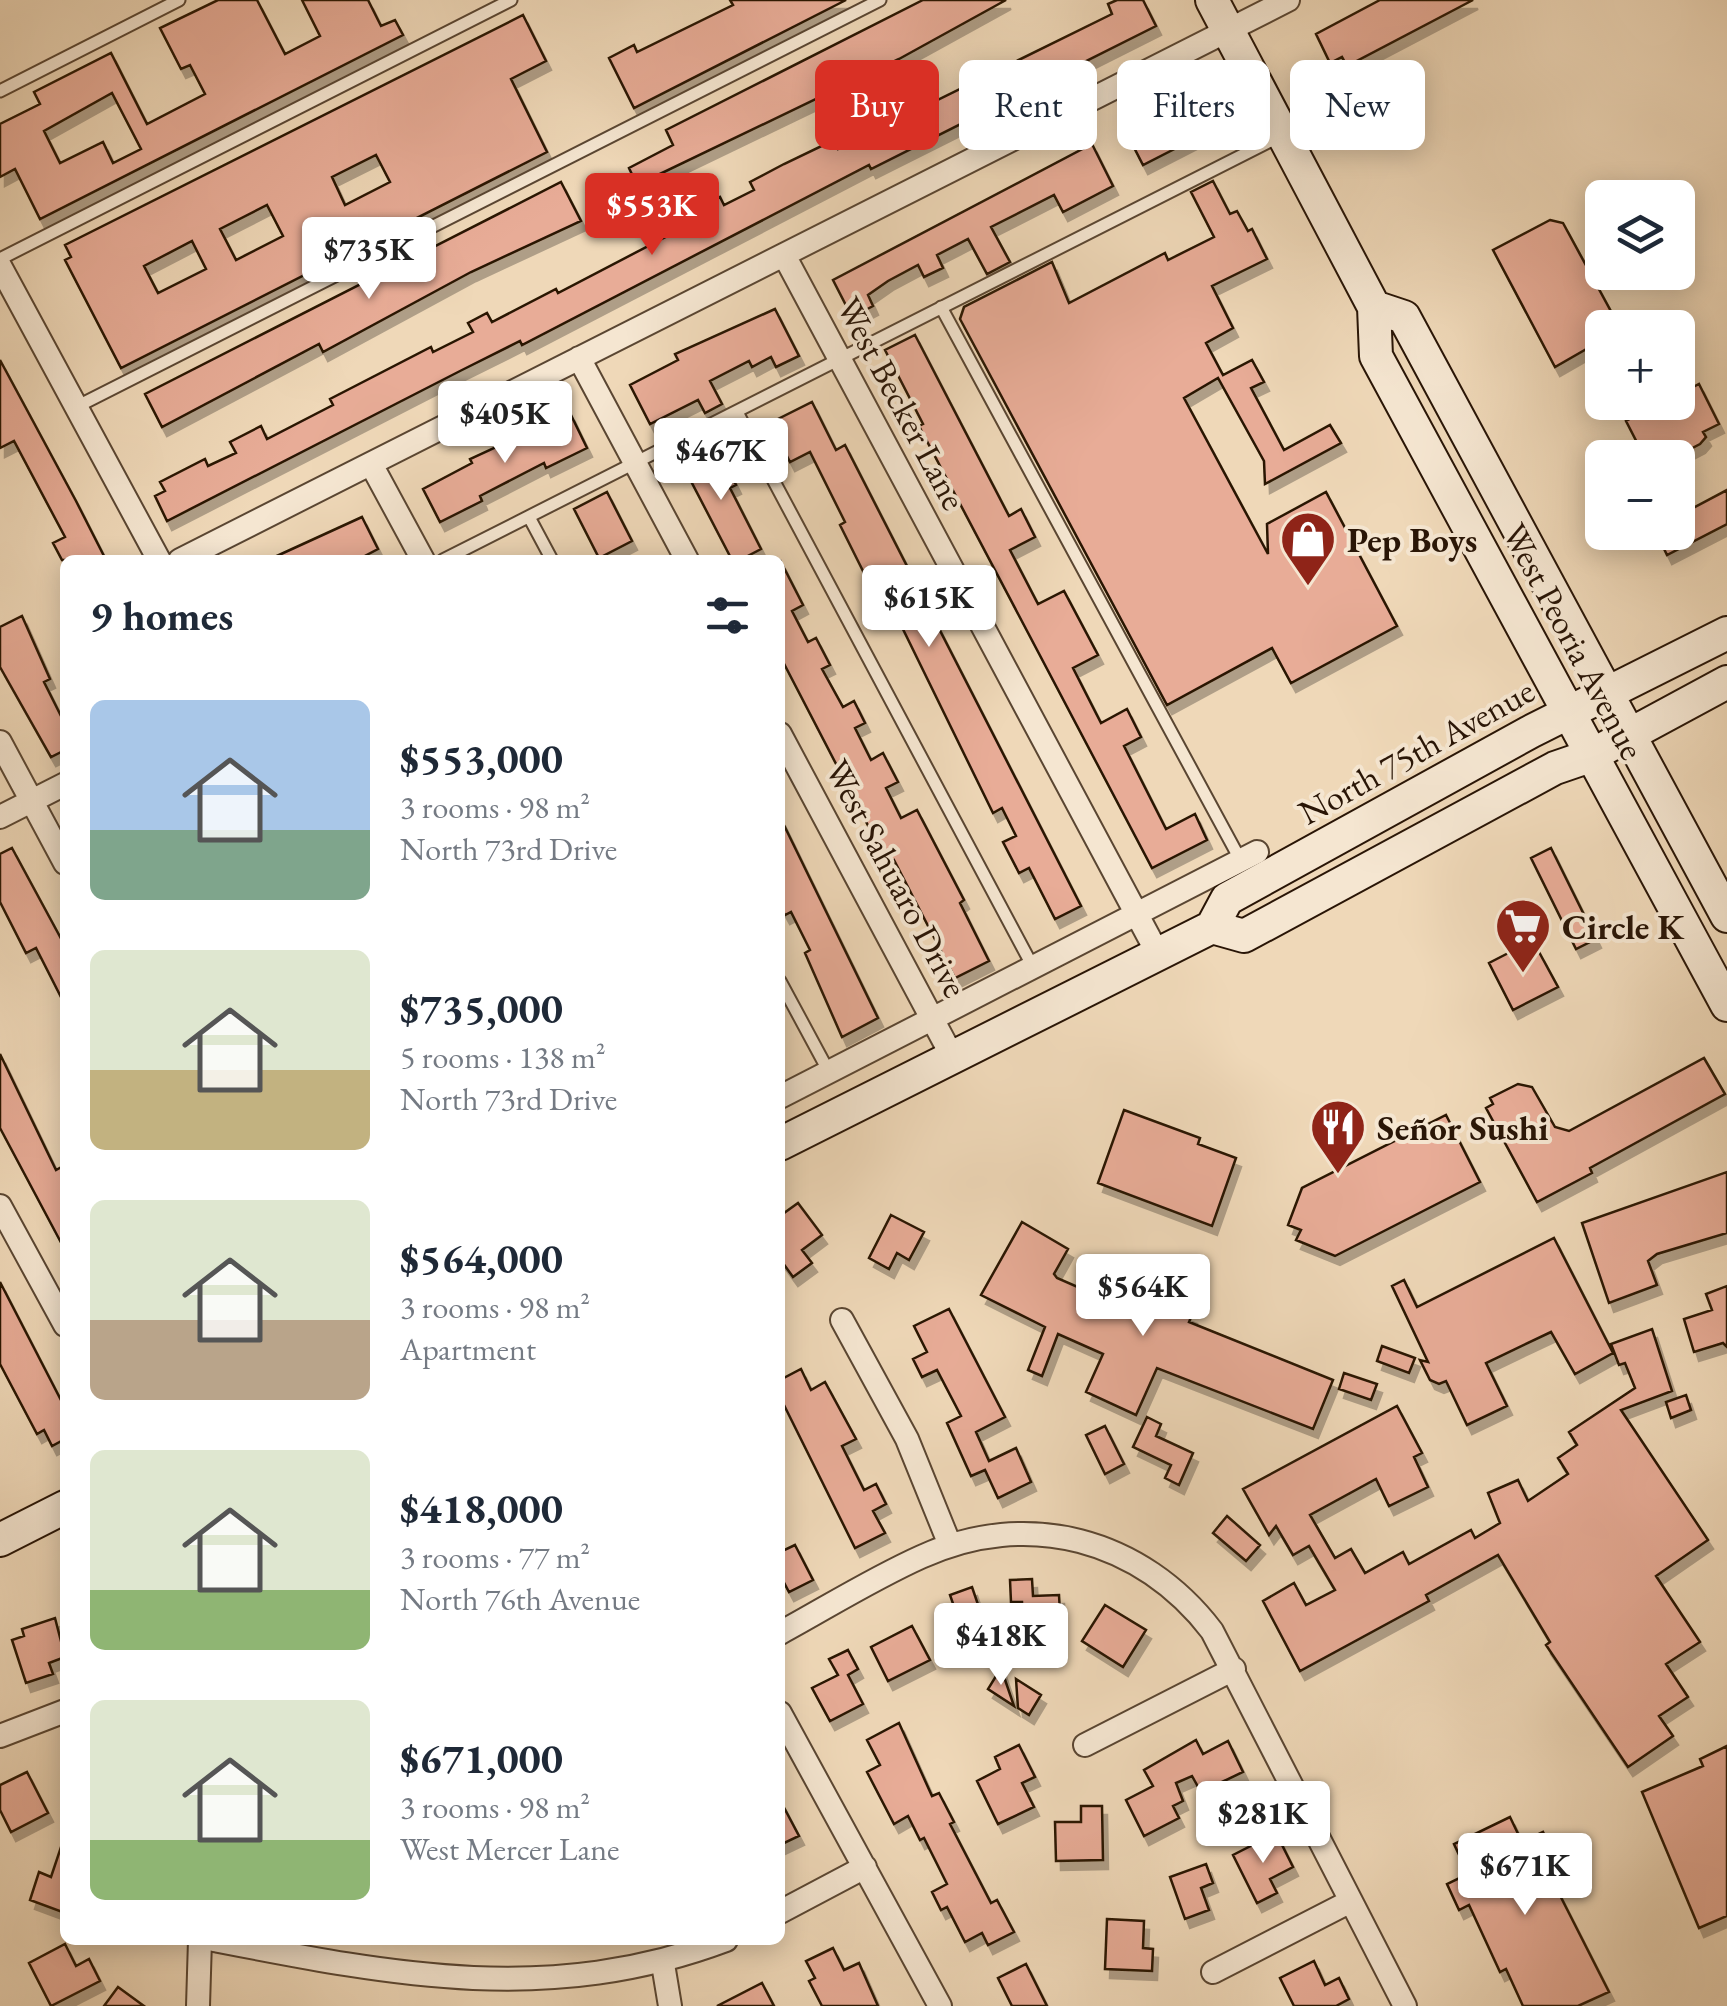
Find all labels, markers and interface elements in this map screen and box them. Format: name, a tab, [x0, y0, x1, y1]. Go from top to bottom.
chip: Buy	[815, 60, 939, 150]
chip: Rent	[959, 60, 1097, 150]
chip: Filters	[1117, 60, 1270, 150]
chip: New	[1290, 60, 1425, 150]
pin: $553K	[582, 173, 722, 258]
map controls	[1585, 180, 1695, 550]
button: layers	[1585, 180, 1695, 290]
text: $553K	[607, 184, 697, 226]
pin: $735K	[299, 217, 439, 302]
text: $735K	[324, 228, 414, 270]
street label: West Becker Lane	[827, 289, 977, 517]
button: +	[1585, 310, 1695, 420]
pin: $405K	[435, 381, 575, 466]
text: $405K	[460, 392, 550, 434]
pin: $467K	[651, 418, 791, 503]
text: $467K	[676, 429, 766, 471]
button: −	[1585, 440, 1695, 550]
shop icon: Pep Boys	[1278, 509, 1338, 588]
street label: West Peoria Avenue	[1493, 515, 1655, 767]
place label: Pep Boys	[1347, 517, 1477, 562]
pin: $615K	[859, 565, 999, 650]
text: $615K	[884, 576, 974, 618]
text: 9 homes	[90, 588, 233, 643]
icon: filters	[700, 588, 755, 643]
street label: North 75th Avenue	[1290, 668, 1542, 834]
text: $553,000	[400, 731, 563, 786]
icon: home	[170, 740, 290, 860]
street label: West Sahuaro Drive	[815, 751, 979, 1005]
text: 3 rooms · 98 m²	[400, 786, 590, 828]
text: North 73rd Drive	[400, 828, 617, 870]
supermarket icon: Circle K	[1493, 896, 1553, 975]
place label: Circle K	[1562, 904, 1686, 949]
text: $735,000	[400, 981, 563, 1036]
icon: home	[170, 990, 290, 1110]
text: 5 rooms · 138 m²	[400, 1036, 606, 1078]
text: North 73rd Drive	[400, 1078, 617, 1120]
restaurant icon: Señor Sushi	[1308, 1097, 1368, 1176]
place label: Señor Sushi	[1377, 1105, 1549, 1150]
text: $564,000	[400, 1231, 563, 1286]
icon: home	[170, 1240, 290, 1360]
pin: $564K	[1073, 1254, 1213, 1339]
text: $564K	[1098, 1265, 1188, 1307]
text: 3 rooms · 98 m²	[400, 1286, 590, 1328]
text: Apartment	[400, 1328, 536, 1370]
text: $418,000	[400, 1481, 563, 1536]
icon: home	[170, 1490, 290, 1610]
text: 3 rooms · 77 m²	[400, 1536, 590, 1578]
text: North 76th Avenue	[400, 1578, 640, 1620]
pin: $418K	[931, 1603, 1071, 1688]
text: $418K	[956, 1614, 1046, 1656]
text: $671,000	[400, 1731, 563, 1786]
icon: home	[170, 1740, 290, 1860]
pin: $281K	[1193, 1781, 1333, 1866]
text: 3 rooms · 98 m²	[400, 1786, 590, 1828]
text: $281K	[1218, 1792, 1308, 1834]
text: West Mercer Lane	[400, 1828, 620, 1870]
pin: $671K	[1455, 1833, 1595, 1918]
text: $671K	[1480, 1844, 1570, 1886]

